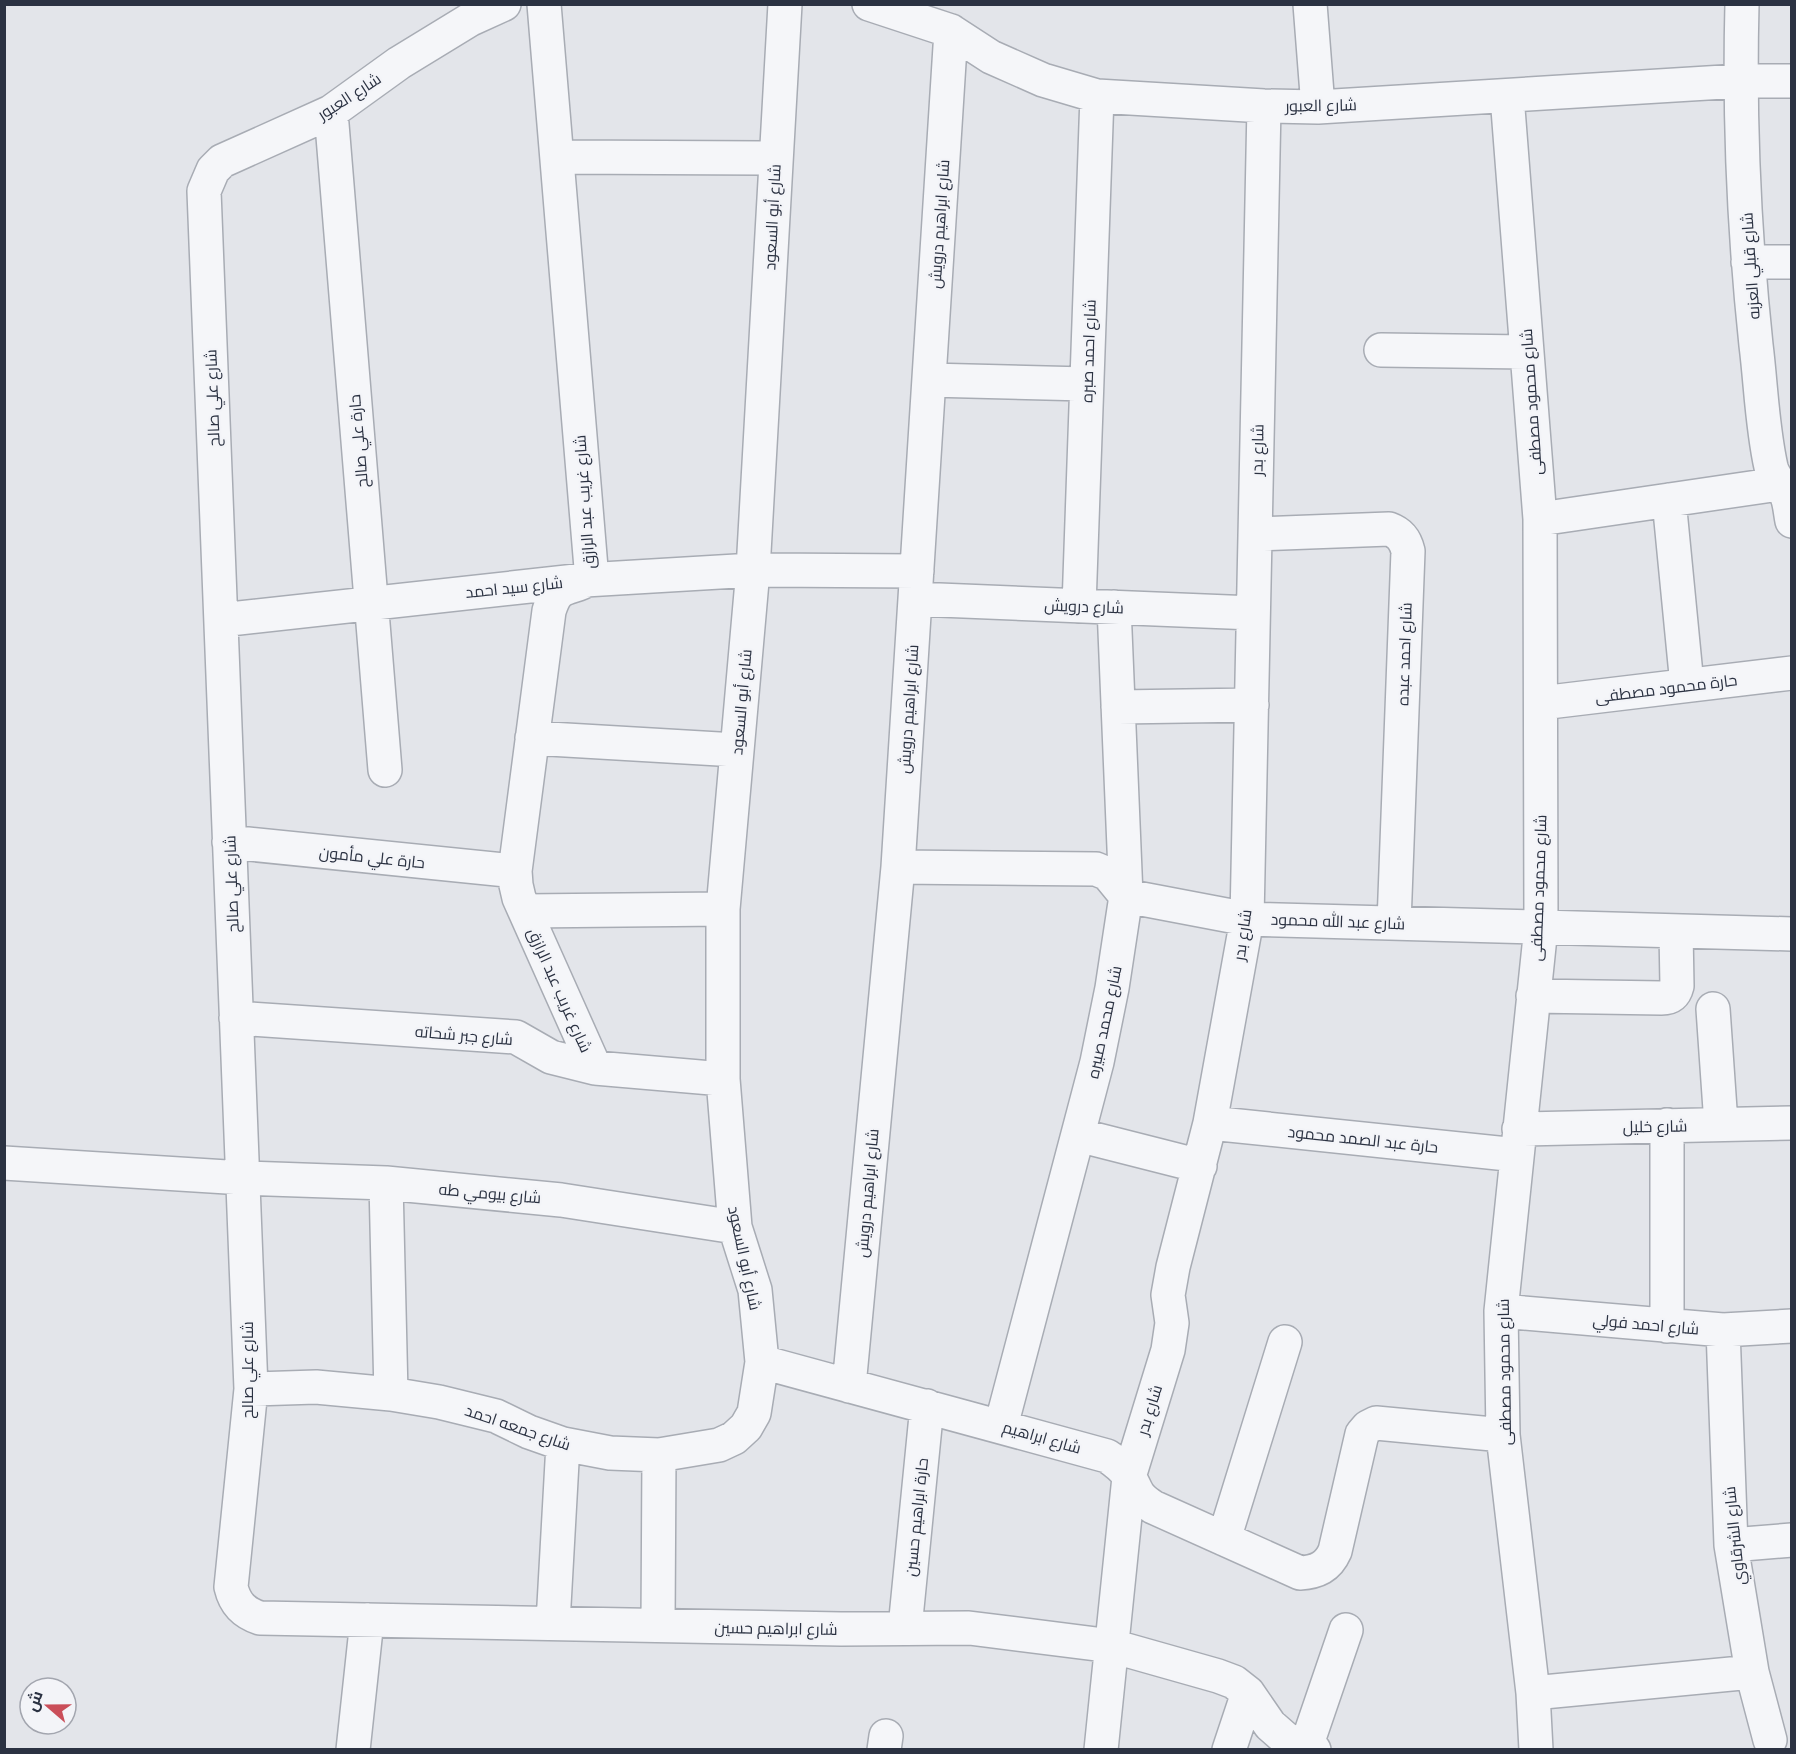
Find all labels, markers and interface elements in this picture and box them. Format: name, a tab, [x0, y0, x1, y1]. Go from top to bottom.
street label: شارع العبور	[313, 69, 386, 126]
street label: شارع العبور	[1284, 95, 1357, 118]
street label: شارع ابراهيم درويش	[926, 159, 955, 289]
street label: شارع أبو السعود	[760, 163, 787, 271]
street label: شارع قبلي العزبه	[1737, 211, 1768, 320]
street label: شارع احمد صبره	[1077, 299, 1102, 403]
street label: شارع محمود مصطفى	[1517, 328, 1548, 476]
street label: شارع علي صالح	[201, 349, 228, 447]
street label: حارة علي صالح	[345, 393, 376, 488]
street label: شارع بدر	[1248, 424, 1269, 477]
street label: شارع غريب عبد الرازق	[570, 434, 601, 570]
street label: شارع سيد احمد	[464, 573, 564, 604]
street label: شارع درويش	[1044, 596, 1124, 619]
street label: شارع احمد عبده	[1393, 602, 1418, 706]
street label: شارع ابراهيم درويش	[895, 644, 924, 774]
street label: شارع أبو السعود	[727, 648, 758, 756]
street label: حارة محمود مصطفى	[1594, 670, 1738, 708]
street label: شارع محمود مصطفى	[1526, 814, 1553, 962]
street label: شارع علي صالح	[220, 835, 247, 933]
street label: حارة علي مأمون	[318, 842, 426, 876]
street label: شارع بدر	[1229, 908, 1258, 963]
street label: شارع عبد الله محمود	[1270, 909, 1406, 935]
street label: شارع غريب عبد الرازق	[522, 925, 596, 1056]
street label: شارع محمد صبيره	[1083, 964, 1128, 1081]
street label: شارع جبر شحاته	[414, 1022, 514, 1051]
street label: شارع خليل	[1623, 1116, 1688, 1139]
street label: حارة عبد الصمد محمود	[1287, 1122, 1439, 1157]
street label: شارع ابراهيم درويش	[852, 1128, 885, 1259]
street label: شارع بيومي طه	[438, 1180, 542, 1211]
street label: شارع أبو السعود	[722, 1204, 765, 1313]
street label: شارع محمود مصطفى	[1494, 1298, 1517, 1446]
street label: شارع احمد فولي	[1592, 1310, 1700, 1343]
street label: شارع علي صالح	[238, 1321, 261, 1419]
street label: شارع بدر	[1133, 1383, 1168, 1439]
street label: شارع جمعه احمد	[462, 1400, 573, 1456]
street label: شارع ابراهيم	[1000, 1417, 1083, 1460]
street label: حارة ابراهيم حسين	[901, 1457, 934, 1578]
street label: شارع الشرقاوي	[1720, 1485, 1753, 1586]
street label: شارع ابراهيم حسين	[714, 1618, 838, 1641]
north arrow	[18, 1676, 78, 1736]
text: ش	[22, 1688, 47, 1714]

